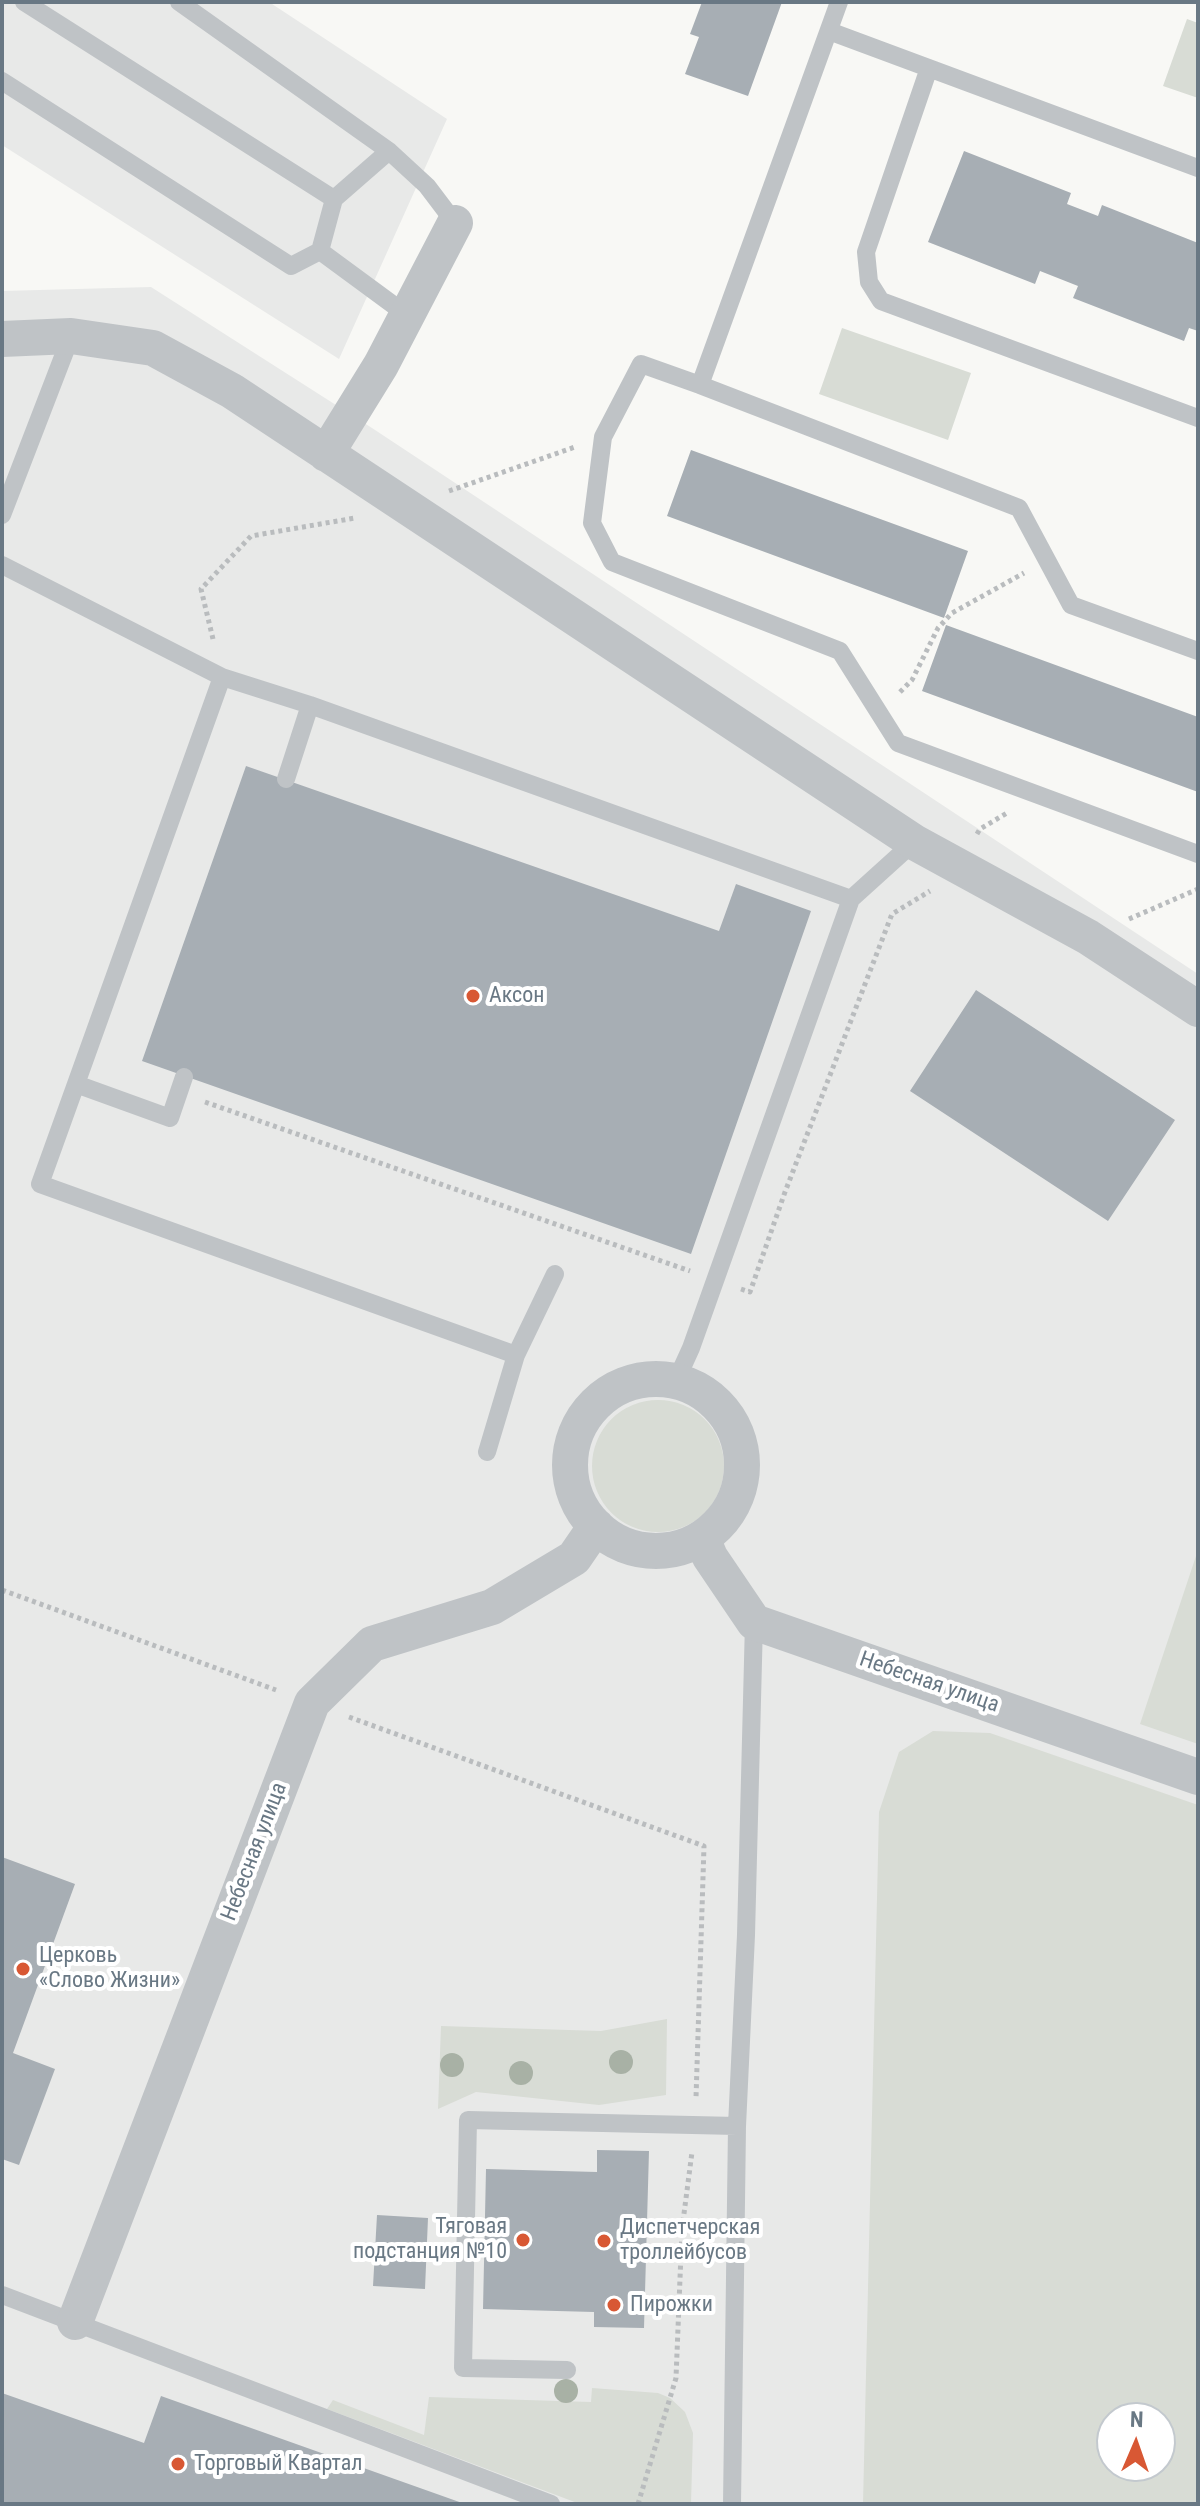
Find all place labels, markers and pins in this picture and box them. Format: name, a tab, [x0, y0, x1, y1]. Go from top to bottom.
place label: Аксон	[489, 983, 544, 1009]
marker: Аксон	[464, 987, 482, 1005]
place label: Церковь «Слово Жизни»	[39, 1943, 180, 1994]
marker: Церковь «Слово Жизни»	[14, 1960, 32, 1978]
place label: Тяговая подстанция №10	[353, 2214, 507, 2266]
place label: Диспетчерская троллейбусов	[620, 2215, 760, 2266]
marker: Тяговая подстанция №10	[514, 2231, 532, 2249]
marker: Диспетчерская троллейбусов	[595, 2232, 613, 2250]
place label: Пирожки	[630, 2292, 713, 2318]
marker: Пирожки	[605, 2296, 623, 2314]
place label: Торговый Квартал	[194, 2451, 362, 2477]
marker: Торговый Квартал	[169, 2455, 187, 2473]

